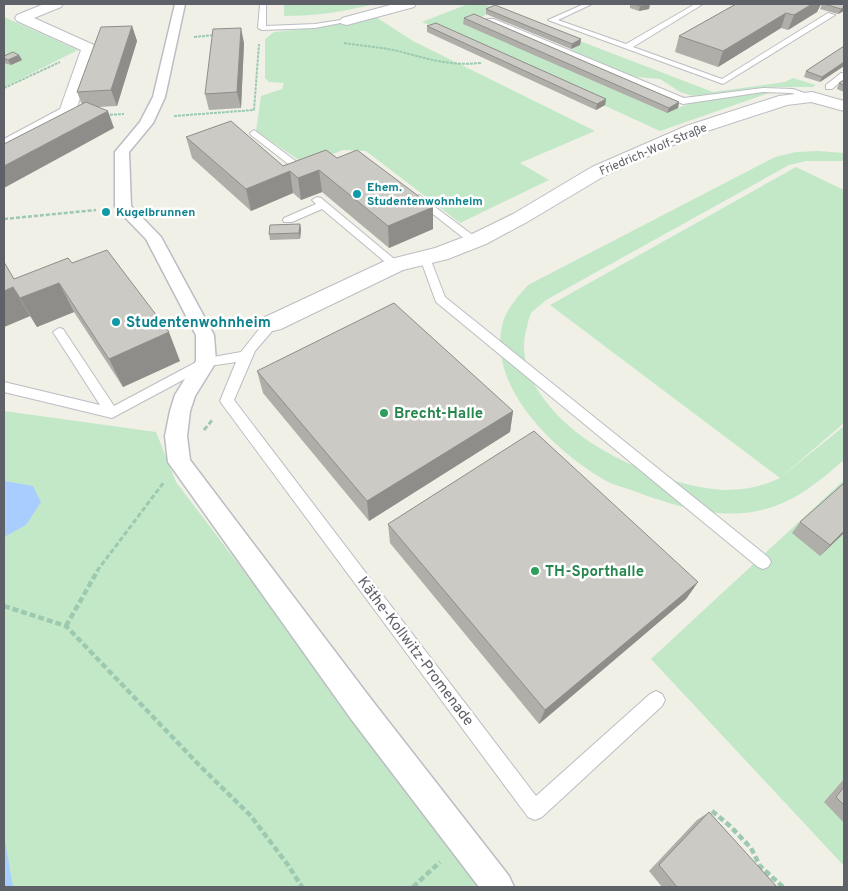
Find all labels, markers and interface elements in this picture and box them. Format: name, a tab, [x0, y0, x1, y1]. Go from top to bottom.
street label: Friedrich-Wolf-Straße	[597, 120, 710, 180]
place label: Ehem. Studentenwohnheim	[367, 180, 483, 210]
marker: Ehem. Studentenwohnheim	[351, 188, 363, 200]
place label: Kugelbrunnen	[116, 205, 195, 221]
marker: Kugelbrunnen	[100, 206, 112, 218]
place label: Studentenwohnheim	[126, 314, 271, 333]
marker: Studentenwohnheim	[110, 316, 122, 328]
place label: Brecht-Halle	[394, 405, 483, 424]
marker: Brecht-Halle	[378, 407, 390, 419]
place label: TH-Sporthalle	[545, 563, 644, 582]
marker: TH-Sporthalle	[529, 565, 541, 577]
street label: Käthe-Kollwitz-Promenade	[352, 573, 477, 730]

